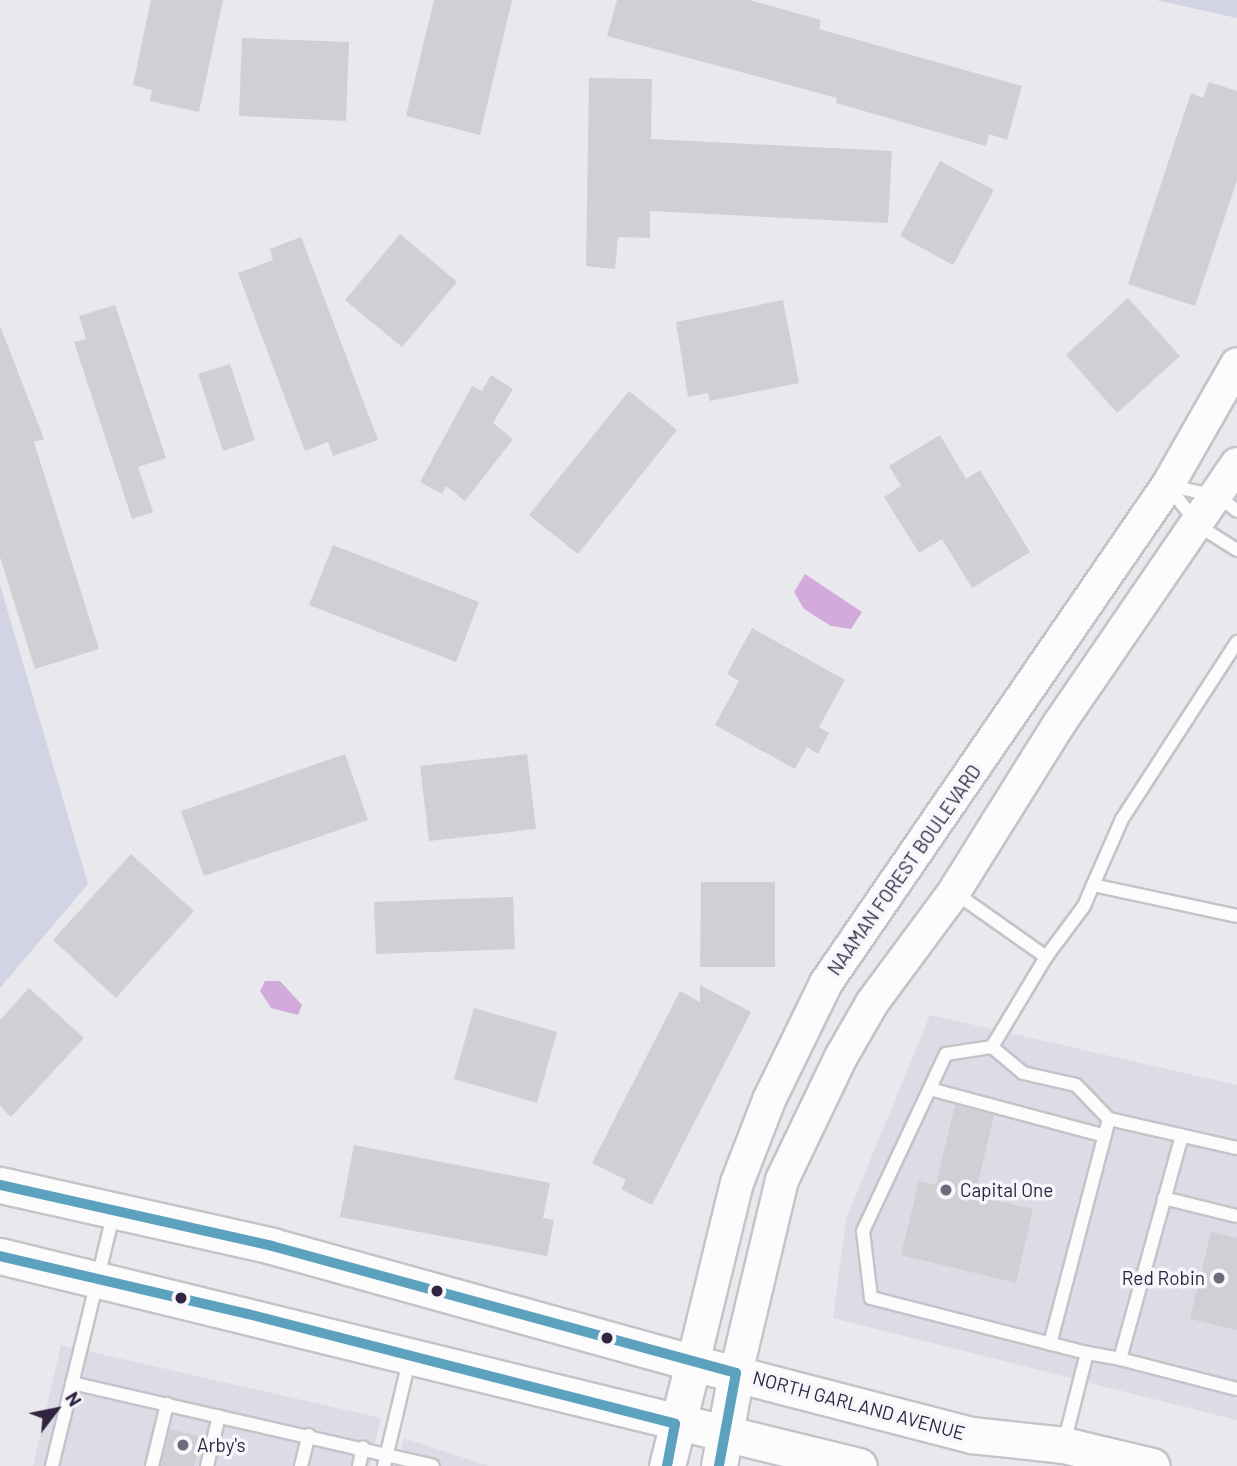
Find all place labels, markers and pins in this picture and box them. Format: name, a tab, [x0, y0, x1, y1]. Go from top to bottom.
place label: Capital One	[960, 1179, 1053, 1201]
marker: Capital One	[938, 1182, 954, 1198]
place label: Red Robin	[1122, 1267, 1205, 1289]
marker: Red Robin	[1211, 1270, 1227, 1286]
unlabelled marker	[430, 1284, 444, 1298]
unlabelled marker	[174, 1291, 188, 1305]
unlabelled marker	[600, 1331, 614, 1345]
place label: Arby's	[197, 1434, 246, 1456]
marker: Arby's	[175, 1437, 191, 1453]

